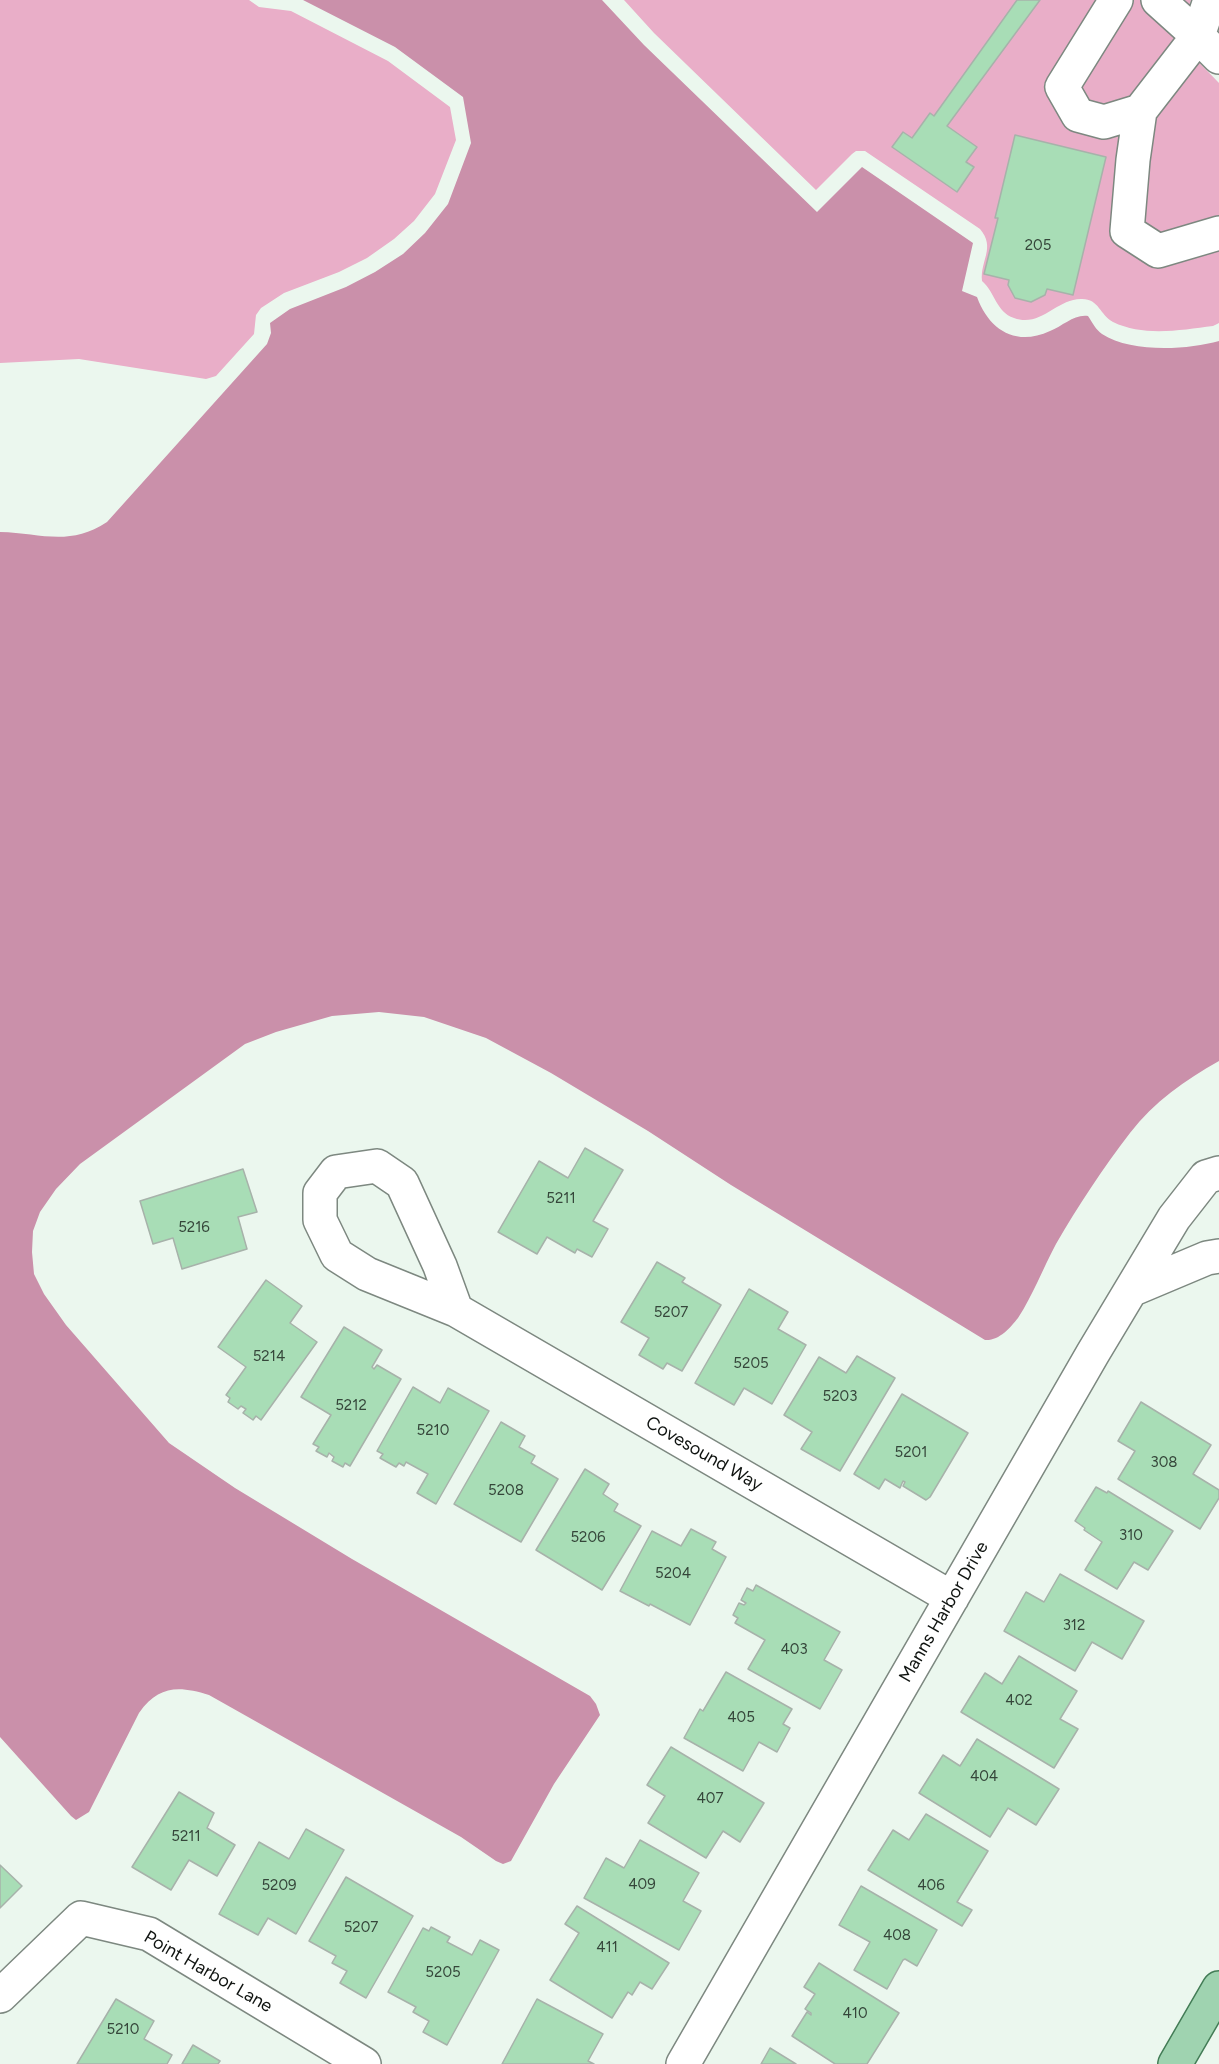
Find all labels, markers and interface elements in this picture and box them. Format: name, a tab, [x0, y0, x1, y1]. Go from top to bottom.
house number: 205	[1025, 237, 1051, 255]
house number: 5211	[546, 1190, 576, 1208]
house number: 5216	[178, 1219, 210, 1237]
house number: 5207	[654, 1304, 688, 1322]
house number: 5214	[253, 1348, 285, 1366]
house number: 5205	[733, 1355, 769, 1373]
house number: 5203	[823, 1388, 857, 1406]
house number: 5212	[335, 1397, 367, 1415]
street label: Covesound Way	[642, 1412, 766, 1496]
house number: 5210	[417, 1422, 449, 1440]
house number: 5201	[895, 1444, 927, 1462]
house number: 308	[1151, 1454, 1177, 1472]
house number: 5208	[488, 1482, 524, 1500]
house number: 310	[1119, 1527, 1143, 1545]
house number: 5206	[570, 1529, 606, 1547]
street label: Manns Harbor Drive	[895, 1538, 993, 1686]
house number: 5204	[655, 1565, 691, 1583]
house number: 312	[1063, 1617, 1085, 1635]
house number: 403	[780, 1641, 808, 1659]
house number: 402	[1005, 1692, 1033, 1710]
house number: 405	[727, 1709, 755, 1727]
house number: 404	[970, 1768, 998, 1786]
house number: 407	[697, 1790, 723, 1808]
house number: 5211	[171, 1828, 201, 1846]
house number: 409	[628, 1876, 656, 1894]
house number: 5209	[261, 1877, 297, 1895]
house number: 406	[917, 1877, 945, 1895]
house number: 5207	[344, 1919, 378, 1937]
street label: Point Harbor Lane	[140, 1926, 276, 2018]
house number: 408	[883, 1927, 911, 1945]
house number: 411	[596, 1939, 618, 1957]
house number: 5205	[425, 1964, 461, 1982]
house number: 410	[842, 2005, 868, 2023]
house number: 5210	[107, 2021, 139, 2039]

